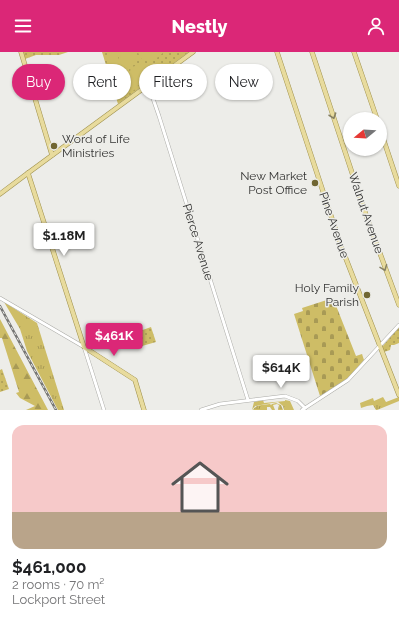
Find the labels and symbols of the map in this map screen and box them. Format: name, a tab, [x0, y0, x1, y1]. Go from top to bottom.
one-way arrow	[328, 112, 337, 119]
north arrow	[343, 112, 387, 156]
place label: Word of Life Ministries	[62, 132, 130, 160]
marker: Word of Life Ministries	[49, 141, 59, 151]
place label: New Market Post Office	[240, 169, 307, 197]
street label: Walnut Avenue	[346, 171, 386, 255]
marker: New Market Post Office	[310, 178, 320, 188]
street label: Pine Avenue	[316, 190, 352, 260]
street label: Pierce Avenue	[180, 202, 216, 282]
pin: $1.18M	[31, 223, 97, 257]
one-way arrow	[380, 264, 388, 271]
place label: Holy Family Parish	[295, 281, 359, 309]
marker: Holy Family Parish	[362, 290, 372, 300]
pin: $461K	[86, 323, 142, 357]
pin: $614K	[253, 355, 309, 389]

